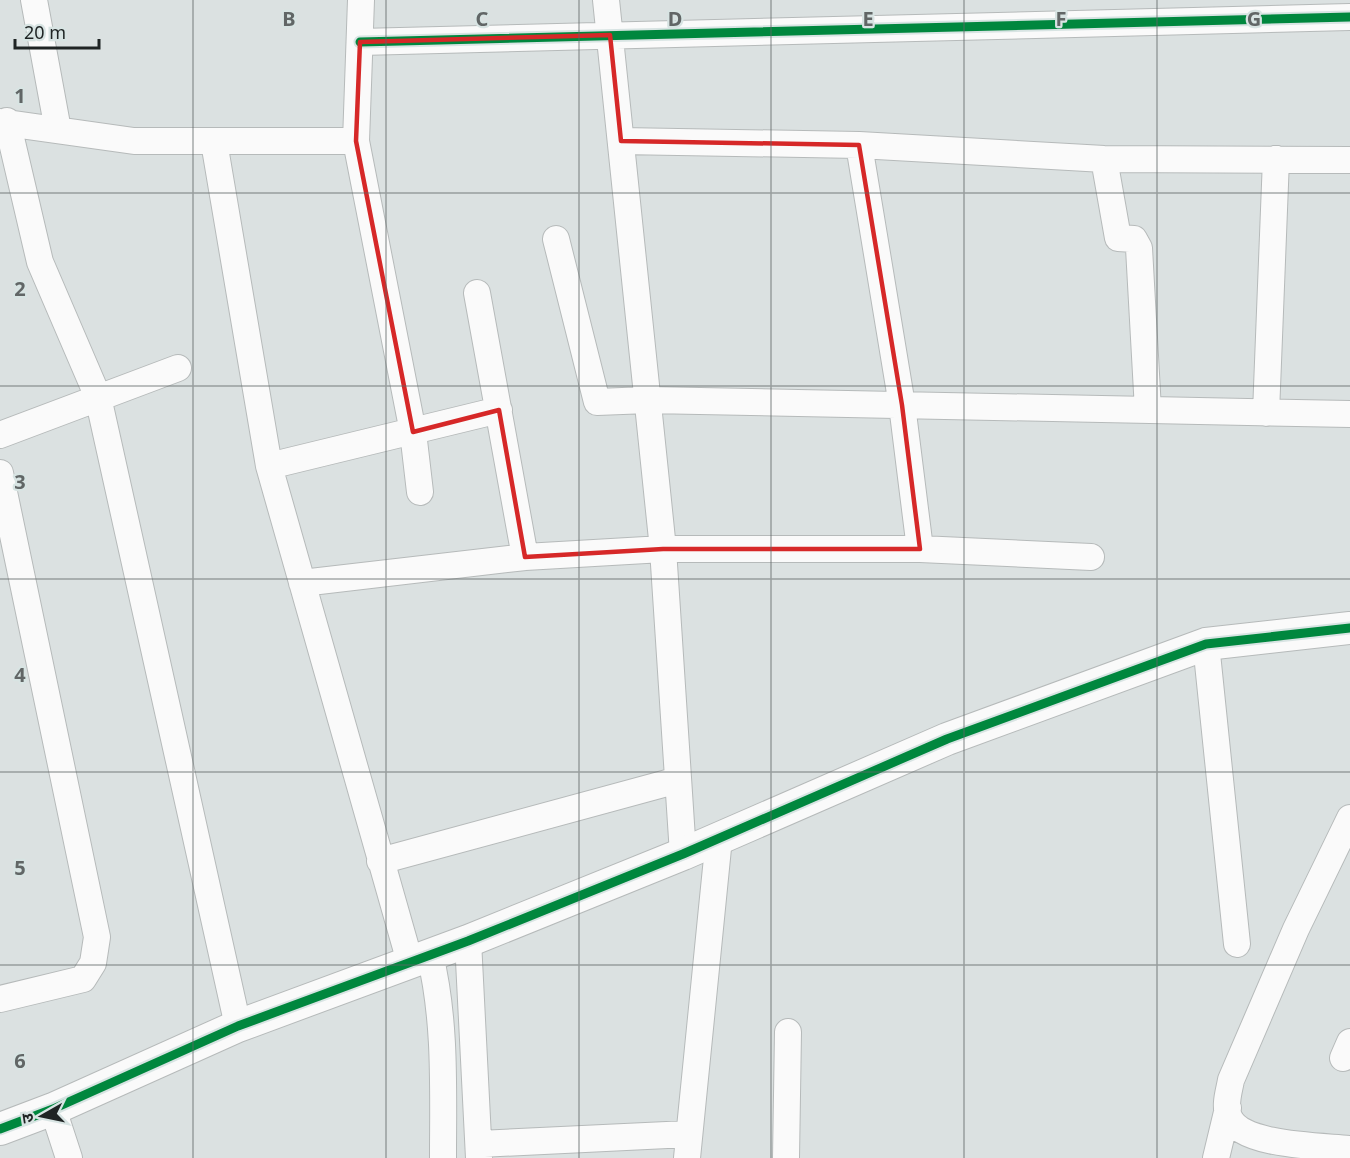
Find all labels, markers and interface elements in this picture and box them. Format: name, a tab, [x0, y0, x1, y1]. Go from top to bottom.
text: B	[282, 5, 296, 32]
text: C	[476, 5, 489, 32]
text: D	[668, 5, 682, 32]
text: E	[862, 5, 874, 32]
text: F	[1056, 5, 1066, 32]
text: G	[1247, 5, 1261, 32]
scale bar	[15, 12, 99, 50]
text: 20 m	[24, 20, 66, 44]
text: 1	[14, 82, 26, 109]
text: 2	[14, 275, 26, 302]
text: 3	[14, 468, 26, 495]
text: 4	[14, 661, 26, 688]
text: 5	[14, 854, 26, 881]
text: 6	[14, 1047, 26, 1074]
north arrow	[12, 1086, 72, 1146]
text: उ	[15, 1111, 39, 1125]

